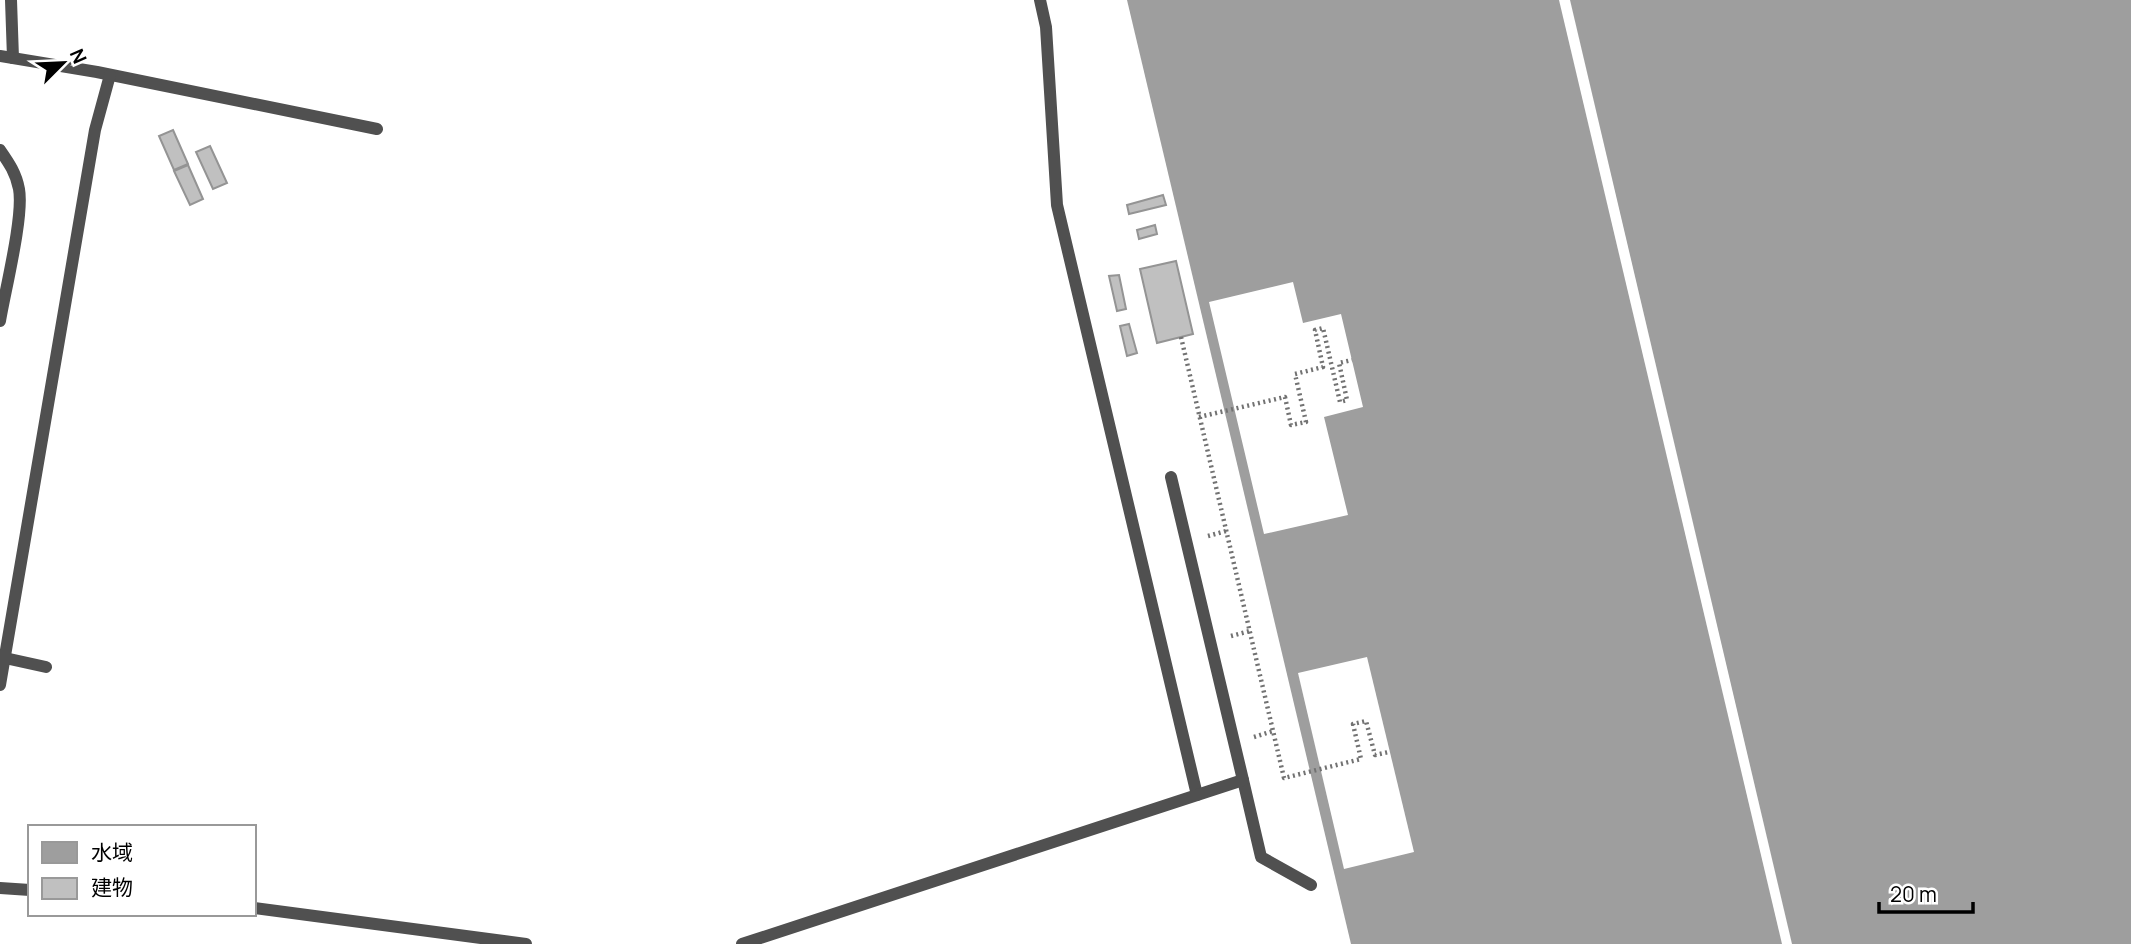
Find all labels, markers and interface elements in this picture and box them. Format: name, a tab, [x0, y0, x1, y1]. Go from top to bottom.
north arrow	[28, 28, 98, 98]
text: N	[64, 45, 93, 68]
legend	[28, 825, 256, 916]
text: 水域	[91, 838, 133, 866]
scale bar	[1879, 870, 1974, 914]
text: 建物	[91, 873, 133, 901]
text: 20 m	[1890, 880, 1937, 908]

